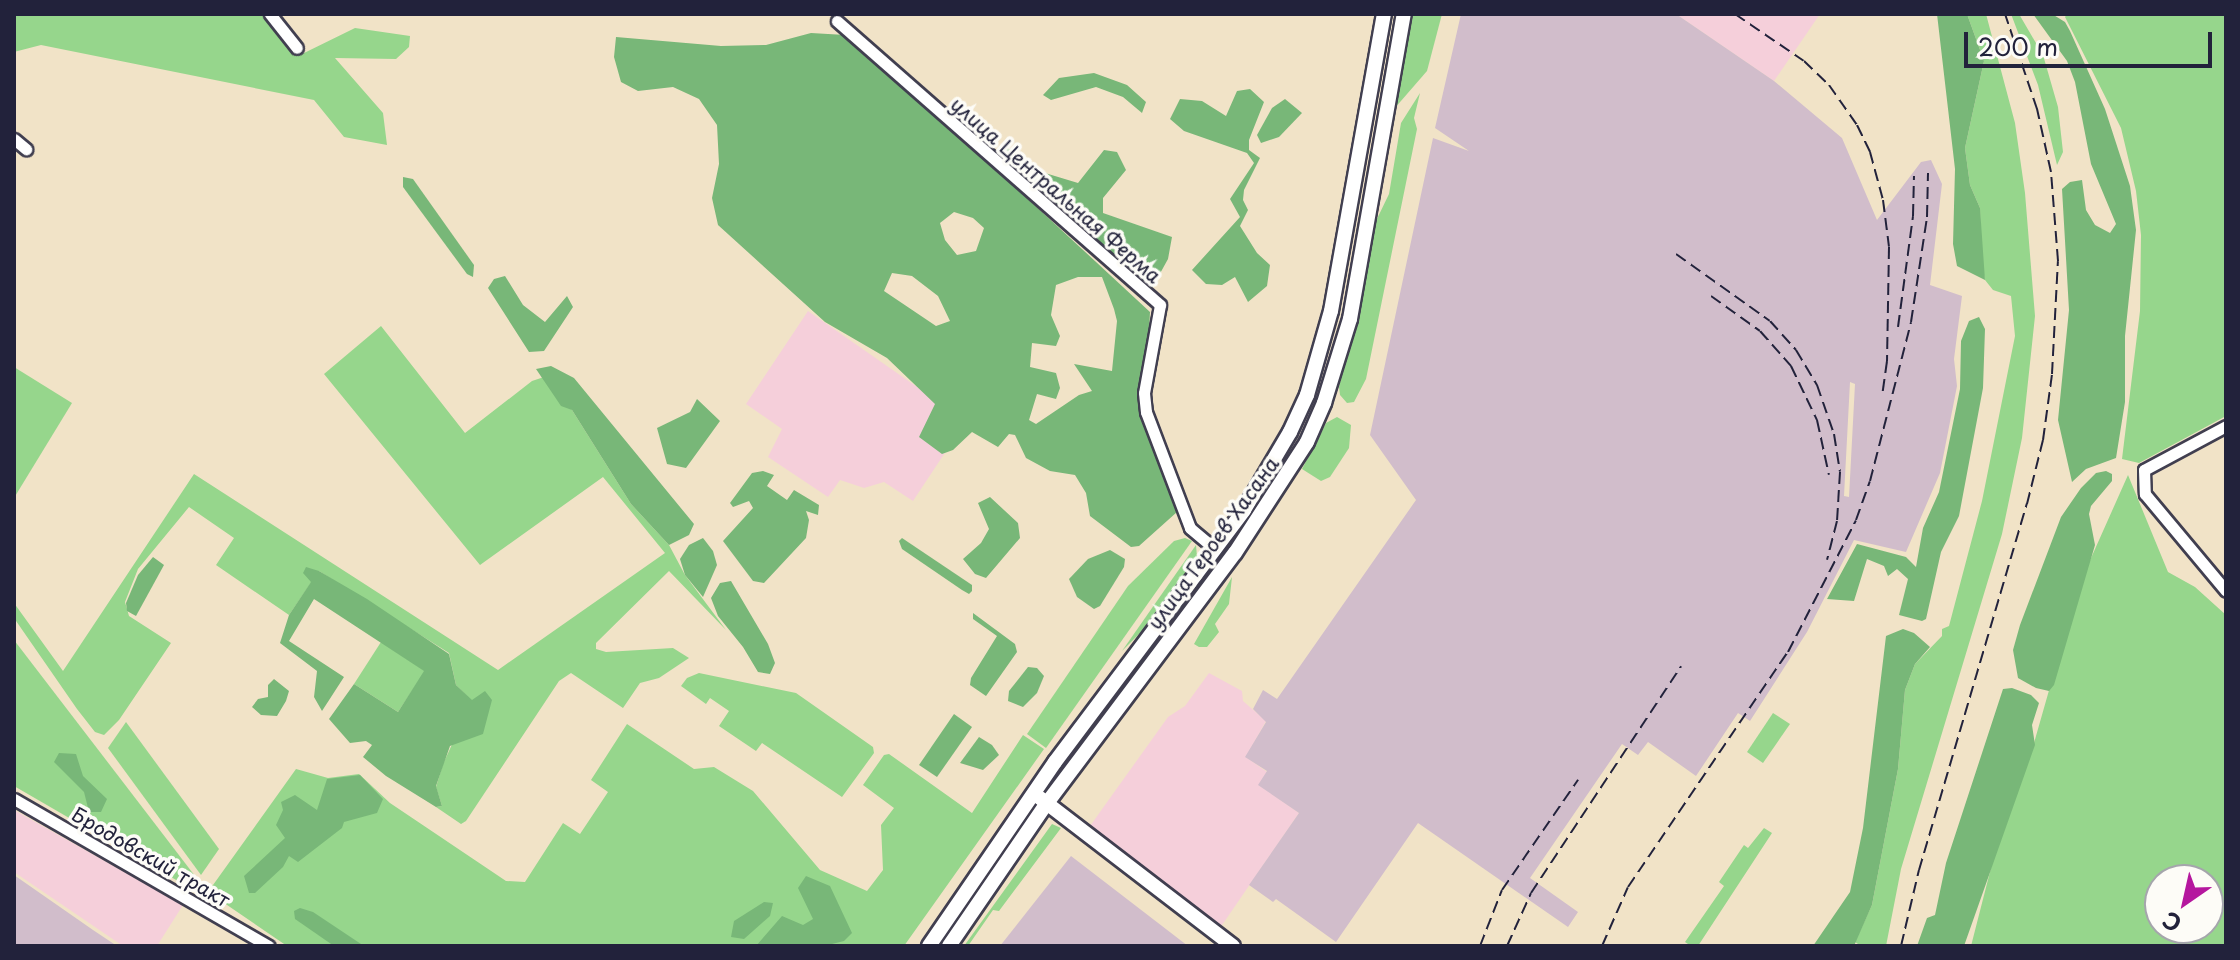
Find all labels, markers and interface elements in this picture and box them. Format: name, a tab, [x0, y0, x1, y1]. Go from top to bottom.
scale bar	[1968, 16, 2216, 66]
text: 200 m	[1978, 28, 2058, 64]
street label: улица Центральная Ферма	[946, 92, 1166, 288]
street label: улица Героев Хасана	[1142, 452, 1284, 634]
street label: Бродовский тракт	[68, 802, 234, 912]
north arrow	[2144, 864, 2224, 944]
text: С	[2155, 904, 2188, 941]

